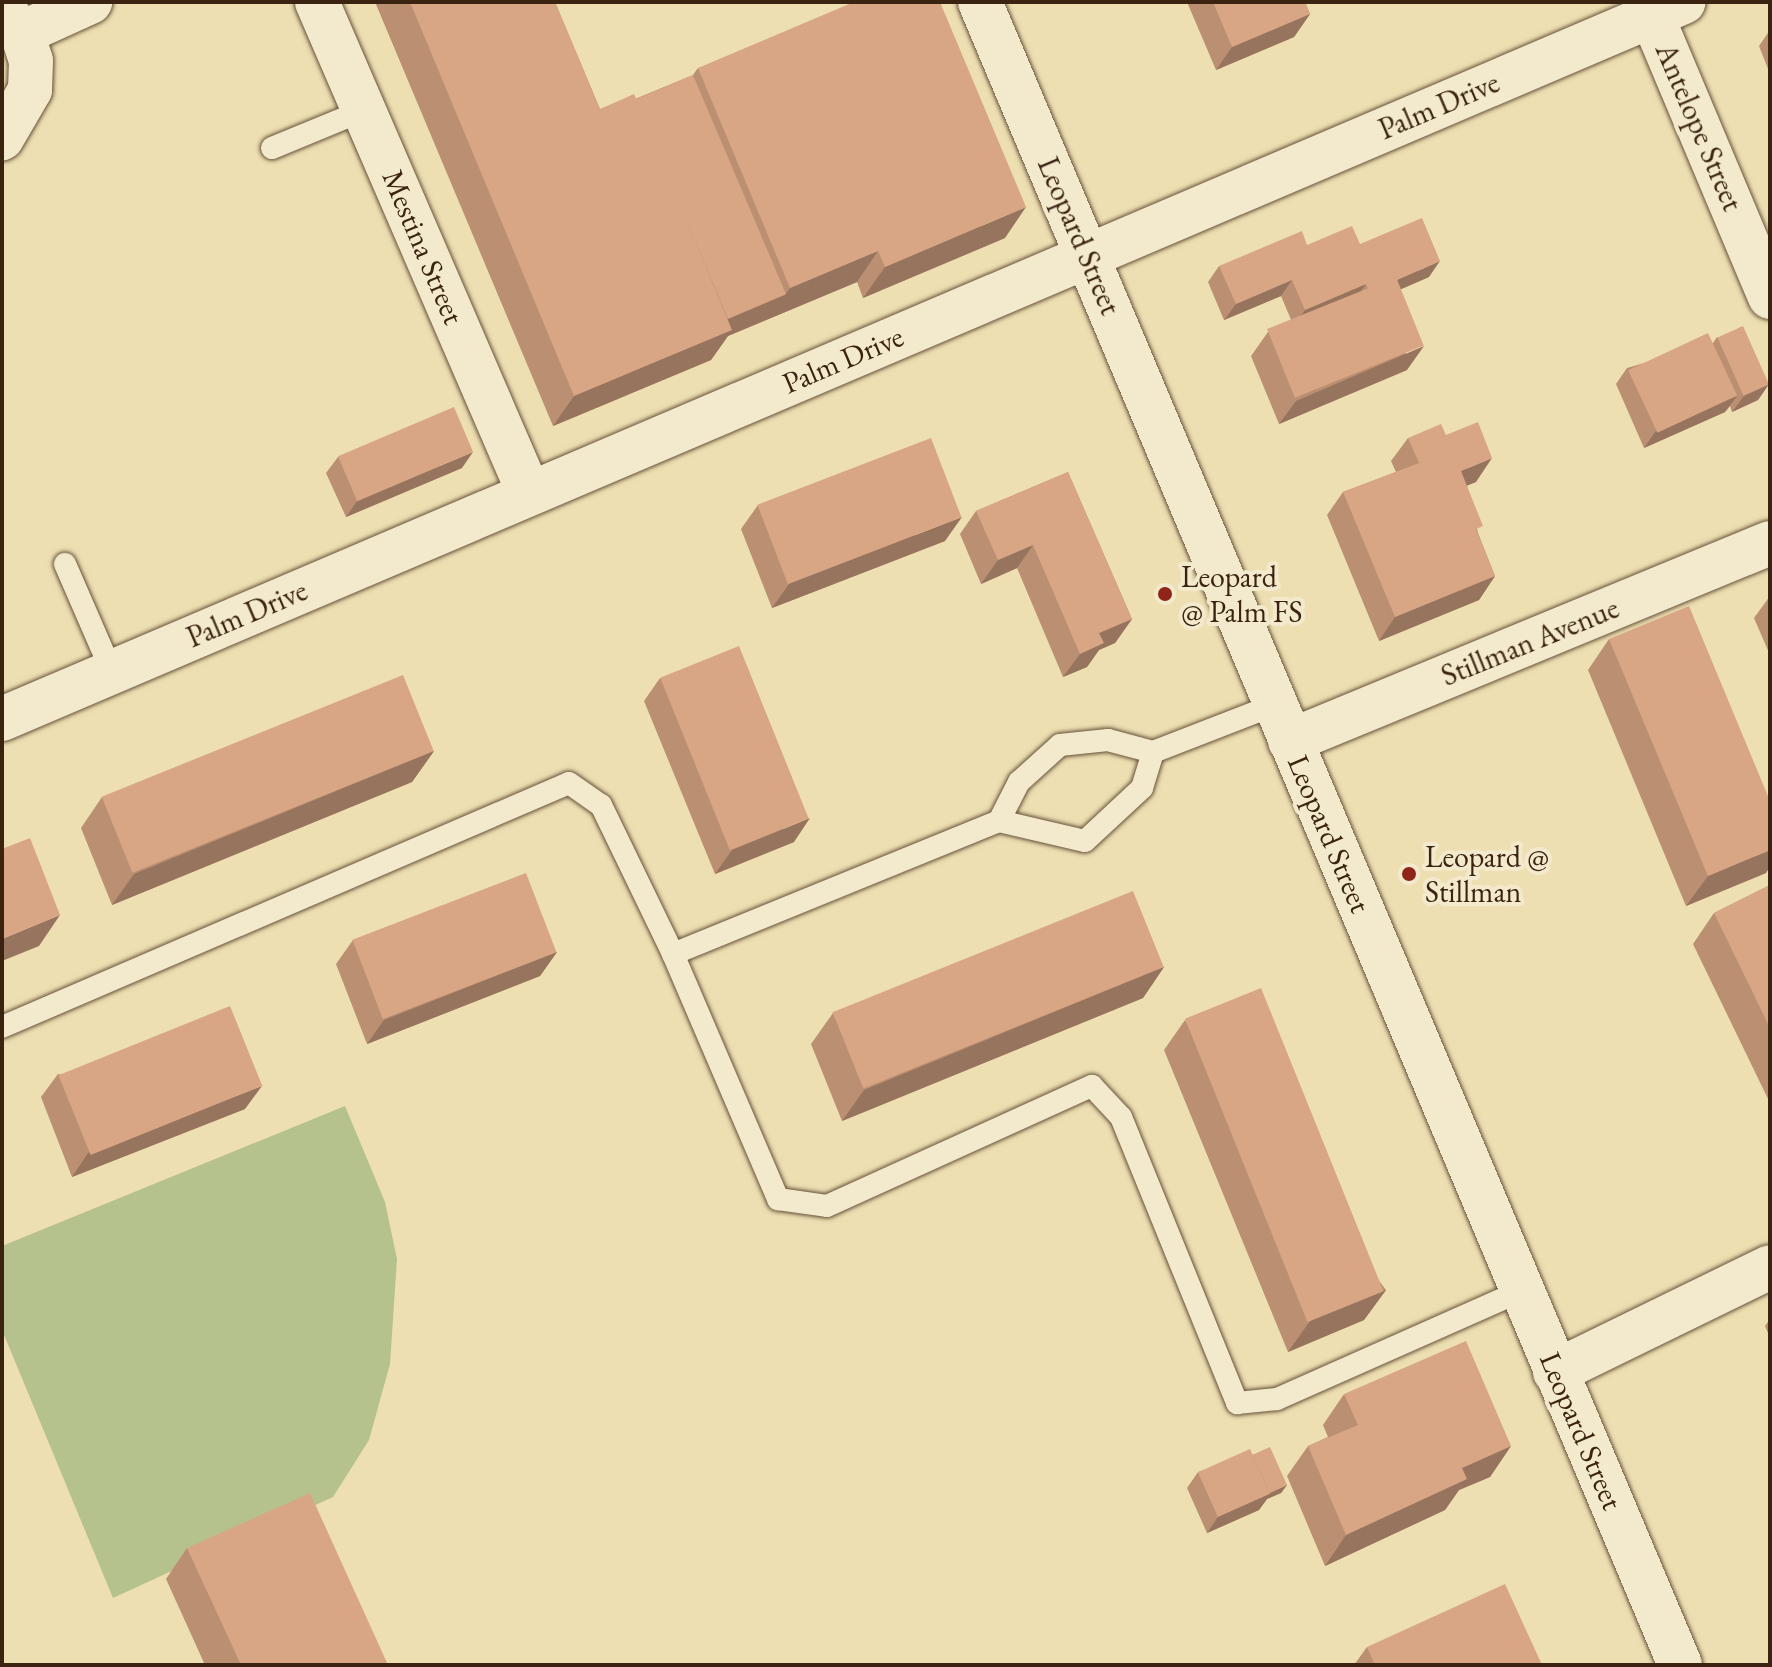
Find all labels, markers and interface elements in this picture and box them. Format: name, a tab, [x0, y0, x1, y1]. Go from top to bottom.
street label: Antelope Street	[1647, 38, 1751, 216]
street label: Palm Drive	[1373, 64, 1505, 148]
street label: Leopard Street	[1030, 152, 1128, 320]
street label: Mestina Street	[374, 164, 472, 330]
street label: Palm Drive	[777, 318, 909, 402]
place label: Leopard @ Palm FS	[1181, 559, 1302, 630]
street label: Palm Drive	[181, 572, 313, 656]
marker: Leopard @ Palm FS	[1156, 585, 1174, 603]
street label: Stillman Avenue	[1436, 590, 1624, 694]
street label: Leopard Street	[1280, 750, 1378, 918]
place label: Leopard @ Stillman	[1425, 839, 1549, 910]
marker: Leopard @ Stillman	[1400, 865, 1418, 883]
street label: Leopard Street	[1532, 1347, 1630, 1515]

